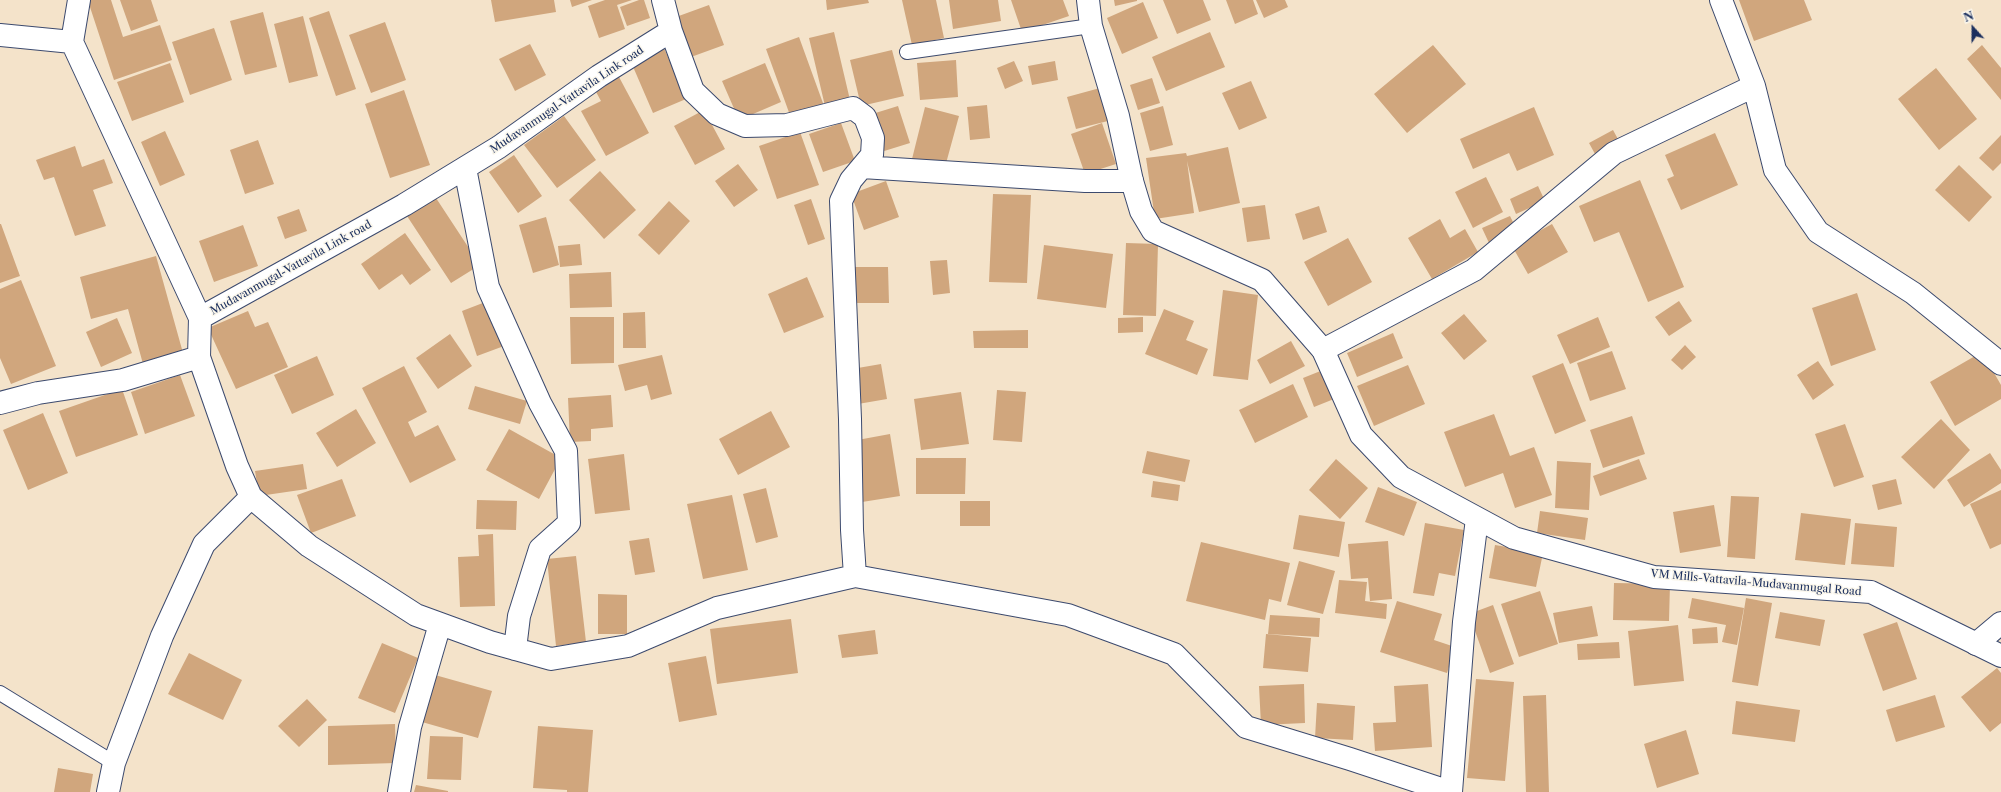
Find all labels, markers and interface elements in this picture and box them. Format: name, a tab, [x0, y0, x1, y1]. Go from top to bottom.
north arrow	[1953, 8, 1993, 48]
text: N	[1962, 9, 1976, 25]
street label: Mudavanmugal-Vattavila Link road	[488, 44, 646, 156]
street label: Mudavanmugal-Vattavila Link road	[208, 218, 374, 318]
street label: VM Mills-Vattavila-Mudavanmugal Road	[1650, 567, 1862, 599]

